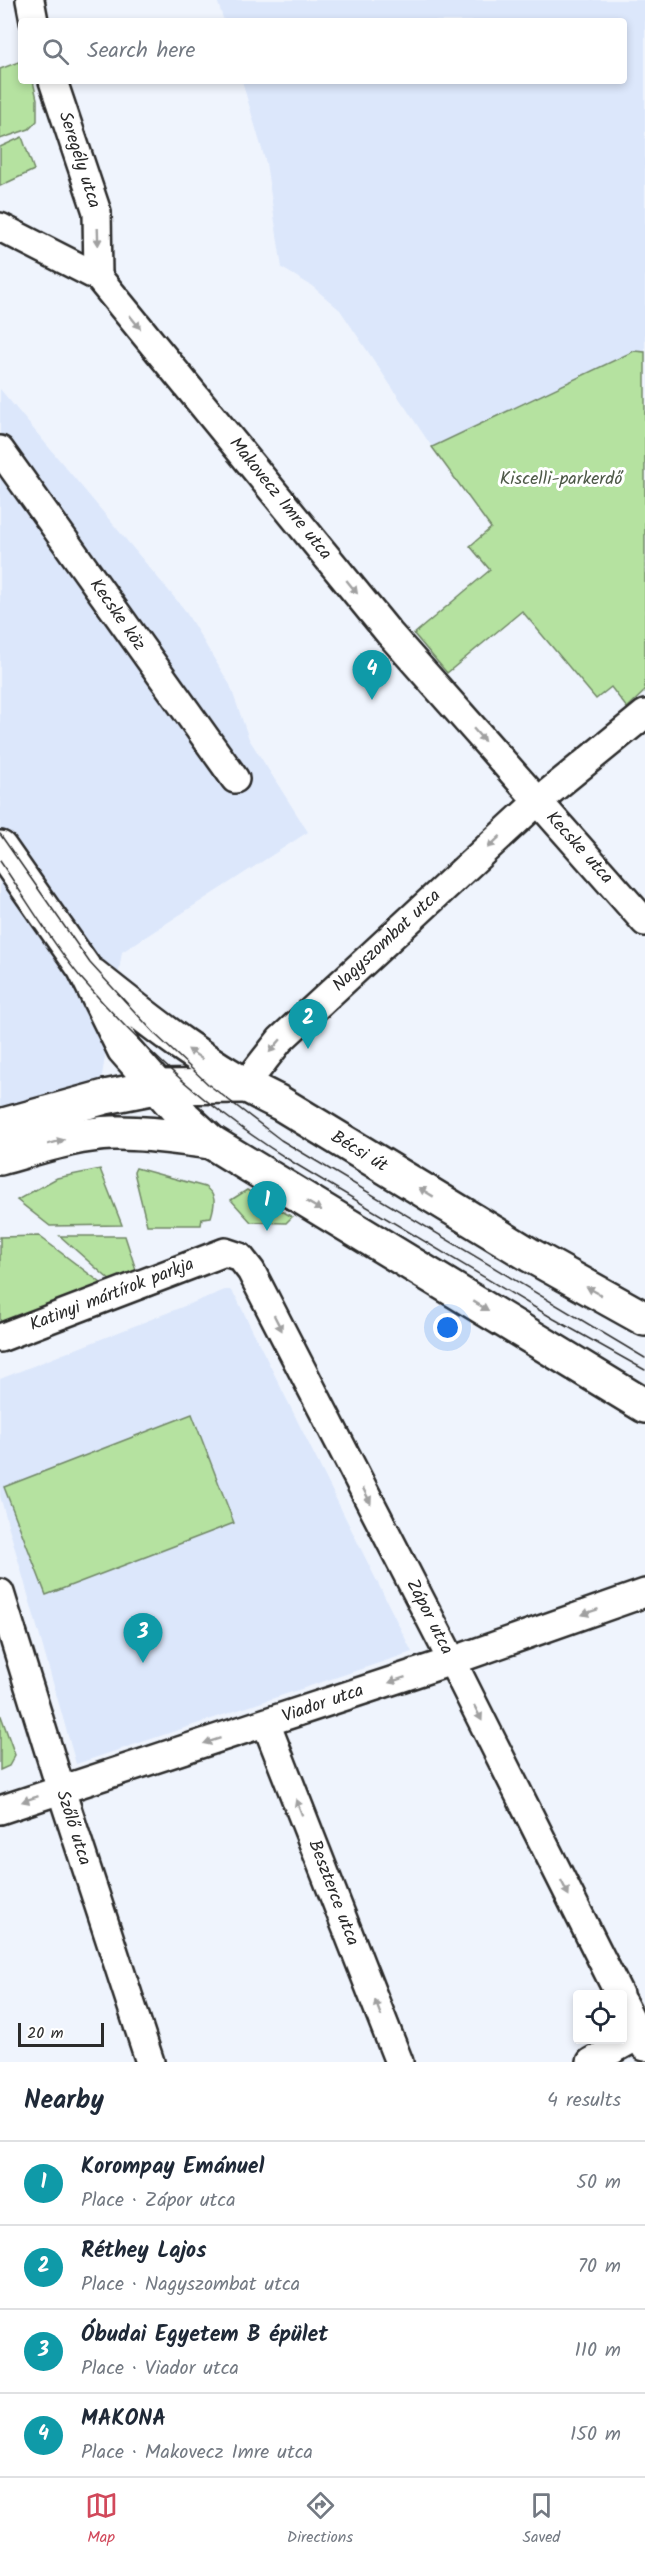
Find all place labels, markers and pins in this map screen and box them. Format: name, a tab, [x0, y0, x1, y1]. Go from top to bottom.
pin: 4	[352, 650, 392, 700]
pin: 2	[288, 1000, 328, 1049]
pin: 1	[248, 1182, 286, 1231]
pin: 3	[124, 1614, 162, 1663]

